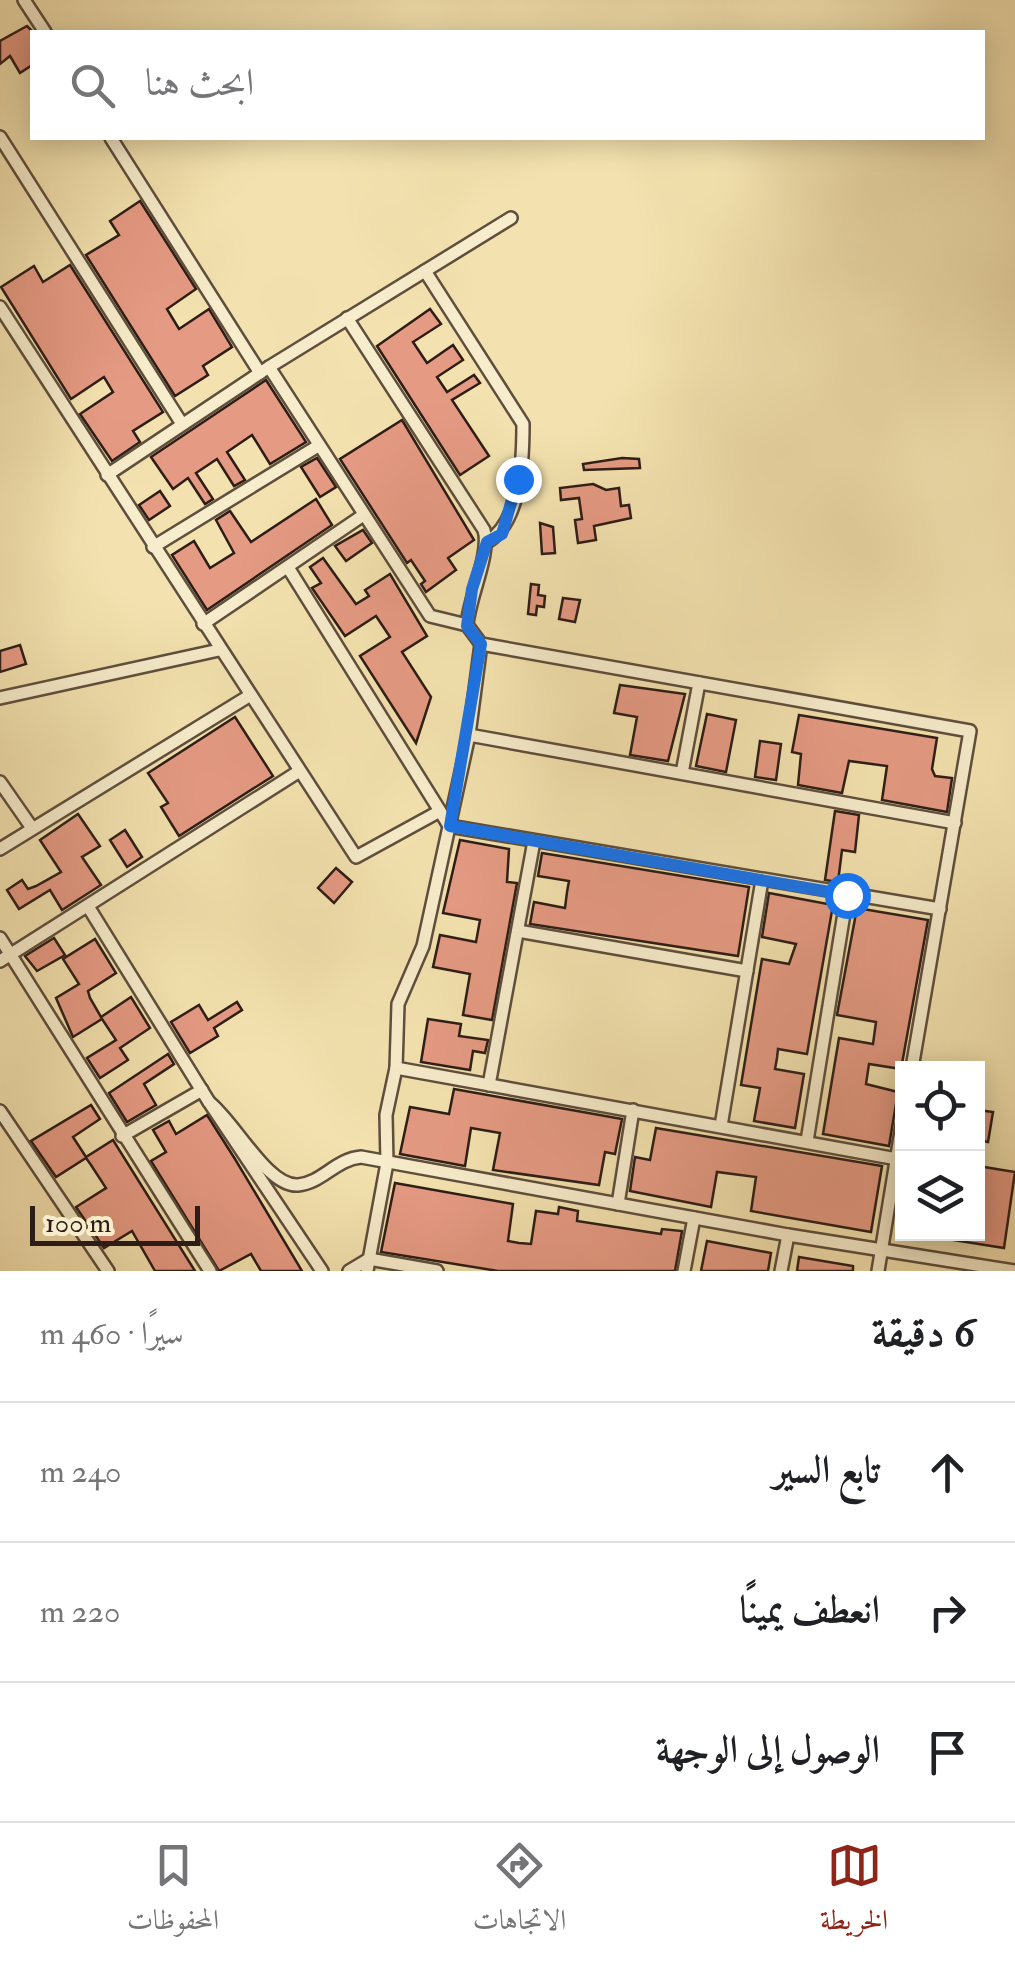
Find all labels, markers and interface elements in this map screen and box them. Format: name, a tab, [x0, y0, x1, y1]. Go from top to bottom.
search box	[30, 30, 985, 140]
icon: search	[65, 58, 120, 113]
text: ابحث هنا	[145, 59, 254, 107]
route end	[496, 457, 542, 503]
route start	[825, 873, 871, 919]
map controls	[895, 1061, 985, 1241]
button: locate	[895, 1061, 985, 1151]
button: layers	[895, 1151, 985, 1241]
scale bar	[30, 1201, 200, 1246]
text: 100 m	[45, 1206, 111, 1241]
text: 6 دقيقة	[872, 1307, 975, 1359]
text: سيرًا · 460 m	[40, 1314, 184, 1354]
icon: ahead	[920, 1445, 975, 1500]
text: تابع السير	[773, 1446, 880, 1494]
text: 240 m	[40, 1452, 121, 1492]
icon: right	[920, 1585, 975, 1640]
text: انعطف يمينًا	[740, 1586, 880, 1634]
text: 220 m	[40, 1592, 120, 1632]
icon: arrive	[920, 1725, 975, 1780]
text: الوصول إلى الوجهة	[656, 1726, 880, 1774]
tab: المحفوظات	[127, 1838, 219, 1947]
tab: الاتجاهات	[473, 1838, 566, 1947]
tab: الخريطة	[820, 1838, 888, 1947]

